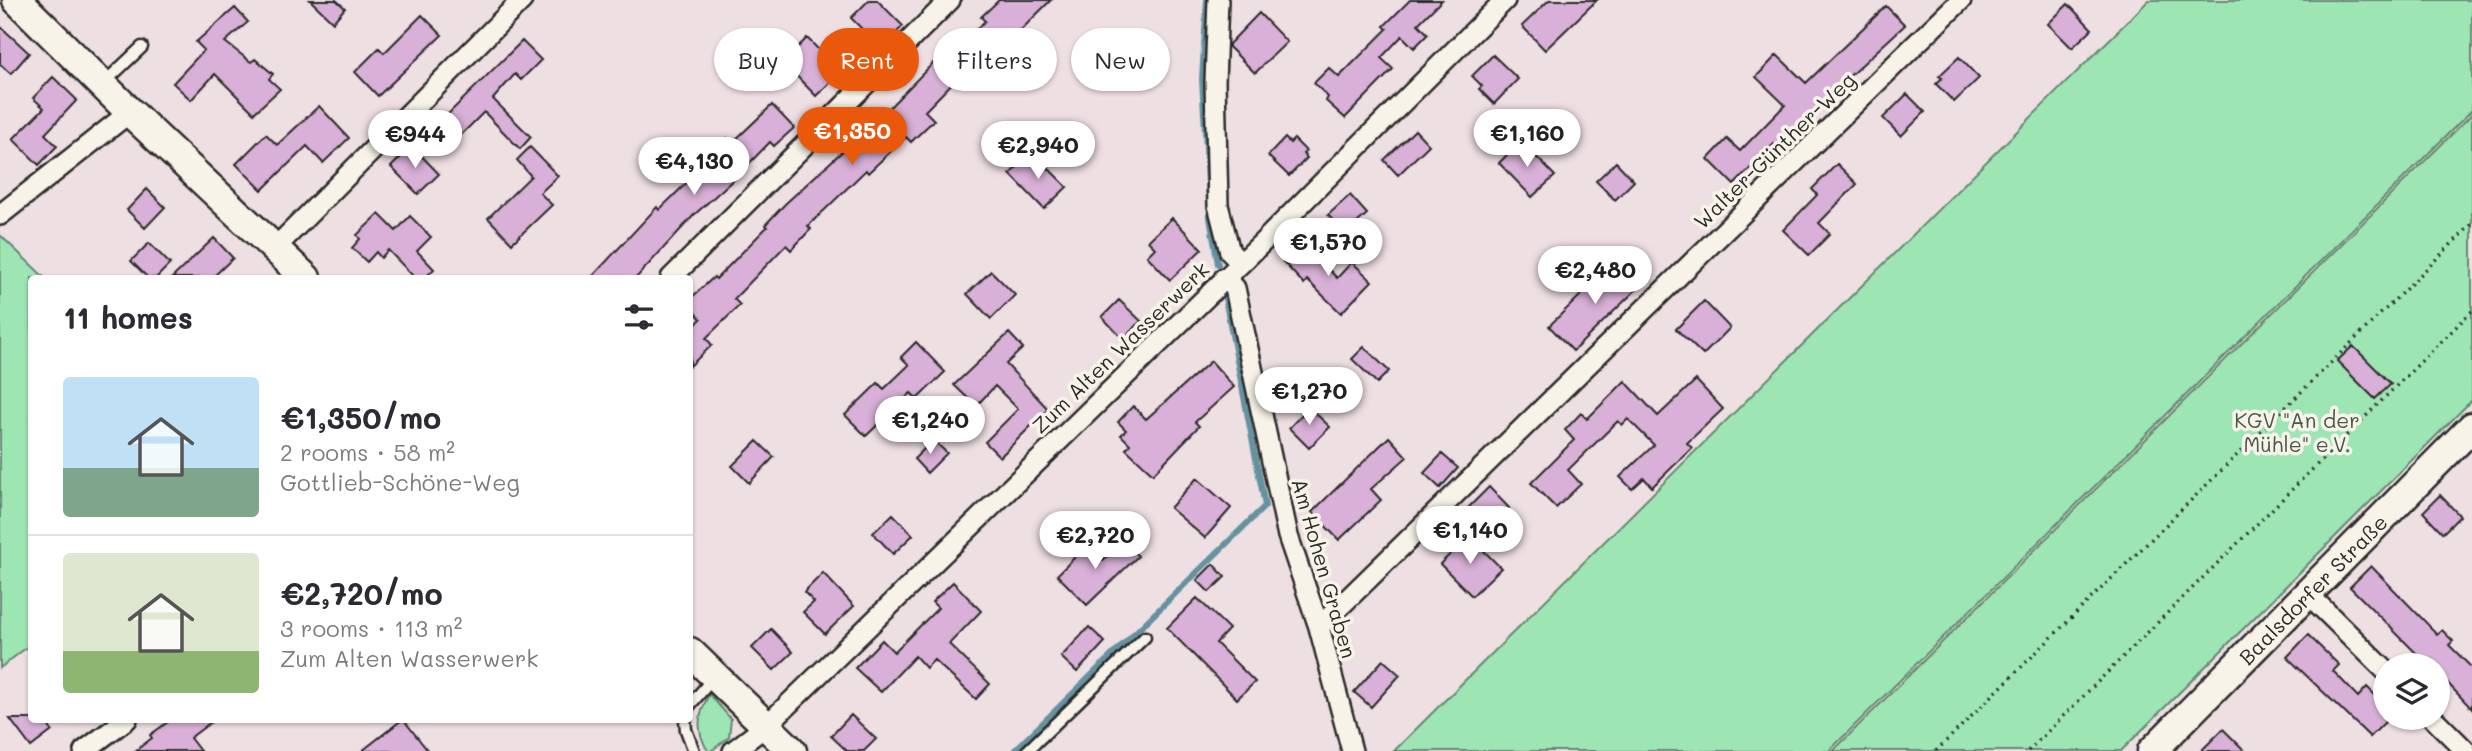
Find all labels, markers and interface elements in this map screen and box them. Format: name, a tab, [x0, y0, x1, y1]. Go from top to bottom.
chip: Buy	[714, 28, 803, 91]
chip: Rent	[817, 28, 919, 91]
chip: Filters	[933, 28, 1057, 91]
chip: New	[1071, 28, 1170, 91]
street label: Walter-Günther-Weg	[1688, 66, 1860, 234]
pin: €1,350	[795, 108, 909, 167]
pin: €944	[374, 110, 456, 170]
pin: €1,160	[1470, 110, 1584, 169]
text: €1,350	[813, 115, 891, 145]
text: €1,160	[1490, 117, 1564, 147]
text: €944	[384, 118, 446, 148]
pin: €2,940	[981, 122, 1095, 181]
text: €2,940	[997, 129, 1079, 159]
pin: €4,130	[637, 138, 751, 197]
text: €4,130	[654, 145, 734, 175]
pin: €1,570	[1271, 218, 1385, 278]
text: €1,570	[1290, 226, 1366, 256]
pin: €2,480	[1538, 246, 1652, 306]
text: €2,480	[1554, 254, 1636, 284]
street label: Zum Alten Wasserwerk	[1026, 255, 1214, 439]
text: 11 homes	[63, 297, 193, 337]
icon: filters	[620, 298, 658, 336]
pin: €1,270	[1252, 368, 1366, 427]
text: €1,270	[1271, 375, 1347, 405]
pin: €1,240	[873, 396, 987, 456]
text: €1,350/mo	[280, 397, 441, 437]
text: €1,240	[891, 404, 969, 434]
icon: home	[119, 405, 203, 489]
park label: KGV "An der Mühle" e.V.	[2234, 406, 2360, 457]
text: 2 rooms · 58 m²	[280, 437, 455, 467]
text: Gottlieb-Schöne-Weg	[280, 467, 520, 497]
street label: Am Hohen Graben	[1286, 475, 1364, 661]
pin: €1,140	[1413, 506, 1527, 566]
street label: Baalsdorfer Straße	[2232, 508, 2392, 670]
pin: €2,720	[1038, 512, 1152, 571]
text: €1,140	[1432, 514, 1508, 544]
text: €2,720	[1055, 519, 1135, 549]
text: €2,720/mo	[280, 573, 443, 613]
icon: home	[119, 581, 203, 665]
text: 3 rooms · 113 m²	[280, 613, 462, 643]
text: Zum Alten Wasserwerk	[280, 643, 538, 673]
map controls	[2373, 653, 2450, 730]
button: layers	[2373, 653, 2450, 730]

